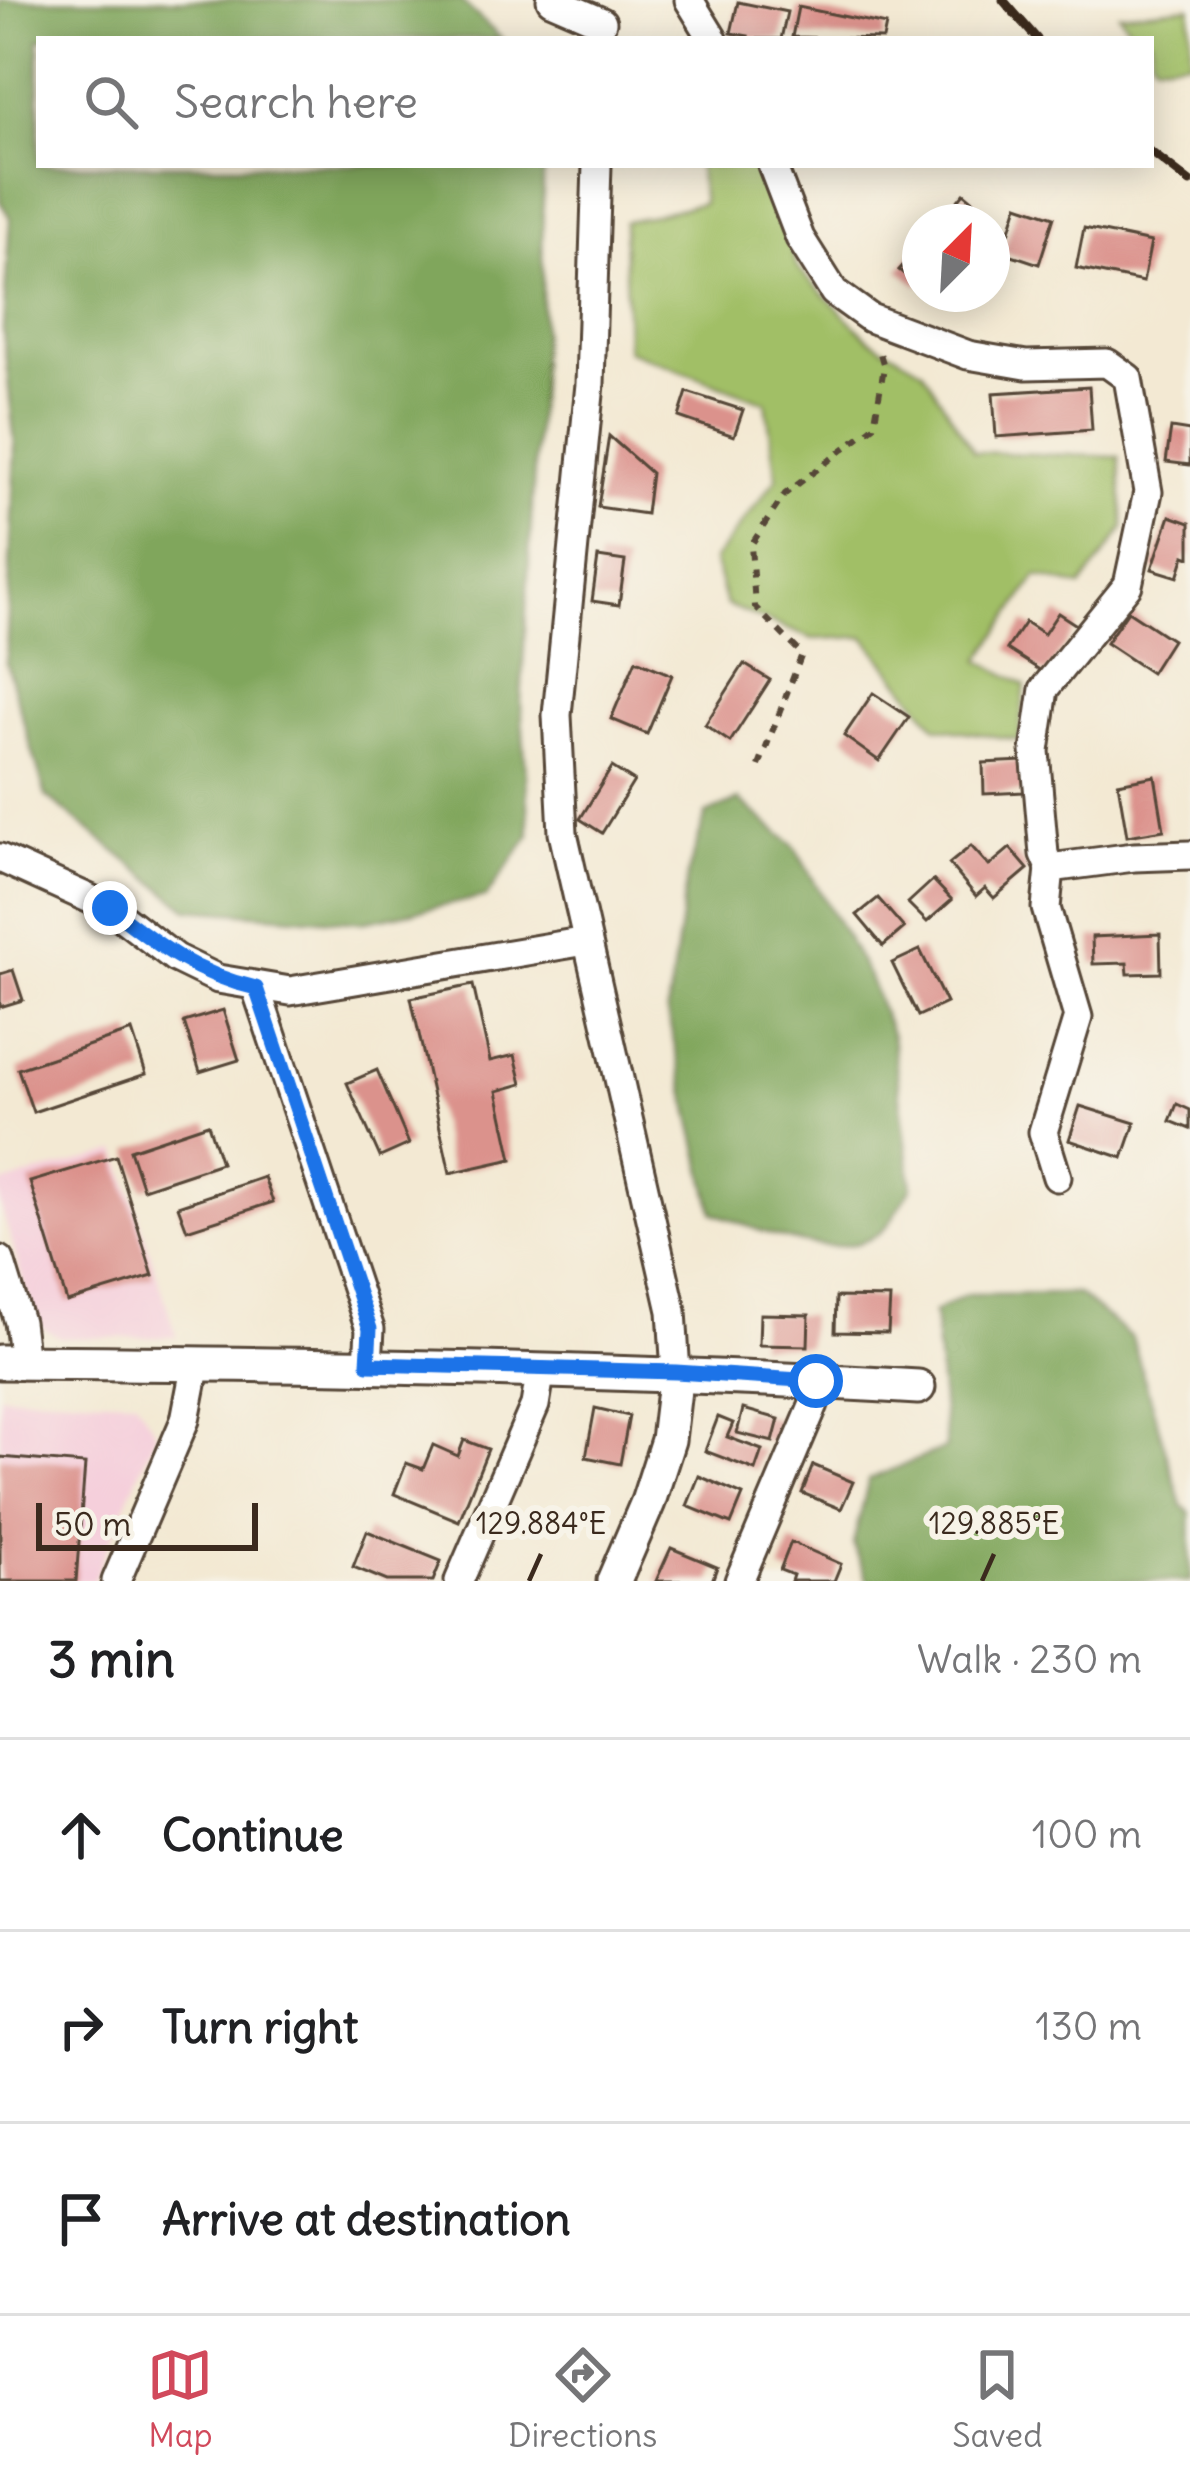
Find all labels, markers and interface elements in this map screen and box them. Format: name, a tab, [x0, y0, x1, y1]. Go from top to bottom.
search box	[36, 36, 1154, 168]
icon: search	[78, 69, 144, 135]
text: Search here	[174, 74, 418, 130]
north arrow	[902, 204, 1010, 312]
route end	[83, 881, 137, 935]
route start	[789, 1354, 843, 1408]
scale bar	[36, 1497, 258, 1550]
text: 50 m	[54, 1503, 131, 1545]
text: 129.884°E	[476, 1504, 606, 1542]
text: 129.885°E	[929, 1504, 1059, 1542]
text: 3 min	[48, 1627, 175, 1691]
text: Walk · 230 m	[917, 1635, 1142, 1684]
icon: ahead	[48, 1802, 114, 1868]
text: Continue	[162, 1807, 344, 1863]
text: 100 m	[1032, 1810, 1142, 1859]
icon: right	[48, 1994, 114, 2060]
text: Turn right	[162, 1999, 358, 2055]
text: 130 m	[1035, 2002, 1142, 2051]
icon: arrive	[48, 2186, 114, 2252]
text: Arrive at destination	[162, 2191, 571, 2247]
tab: Map	[147, 2342, 213, 2456]
tab: Directions	[508, 2342, 657, 2456]
tab: Saved	[952, 2342, 1043, 2456]

